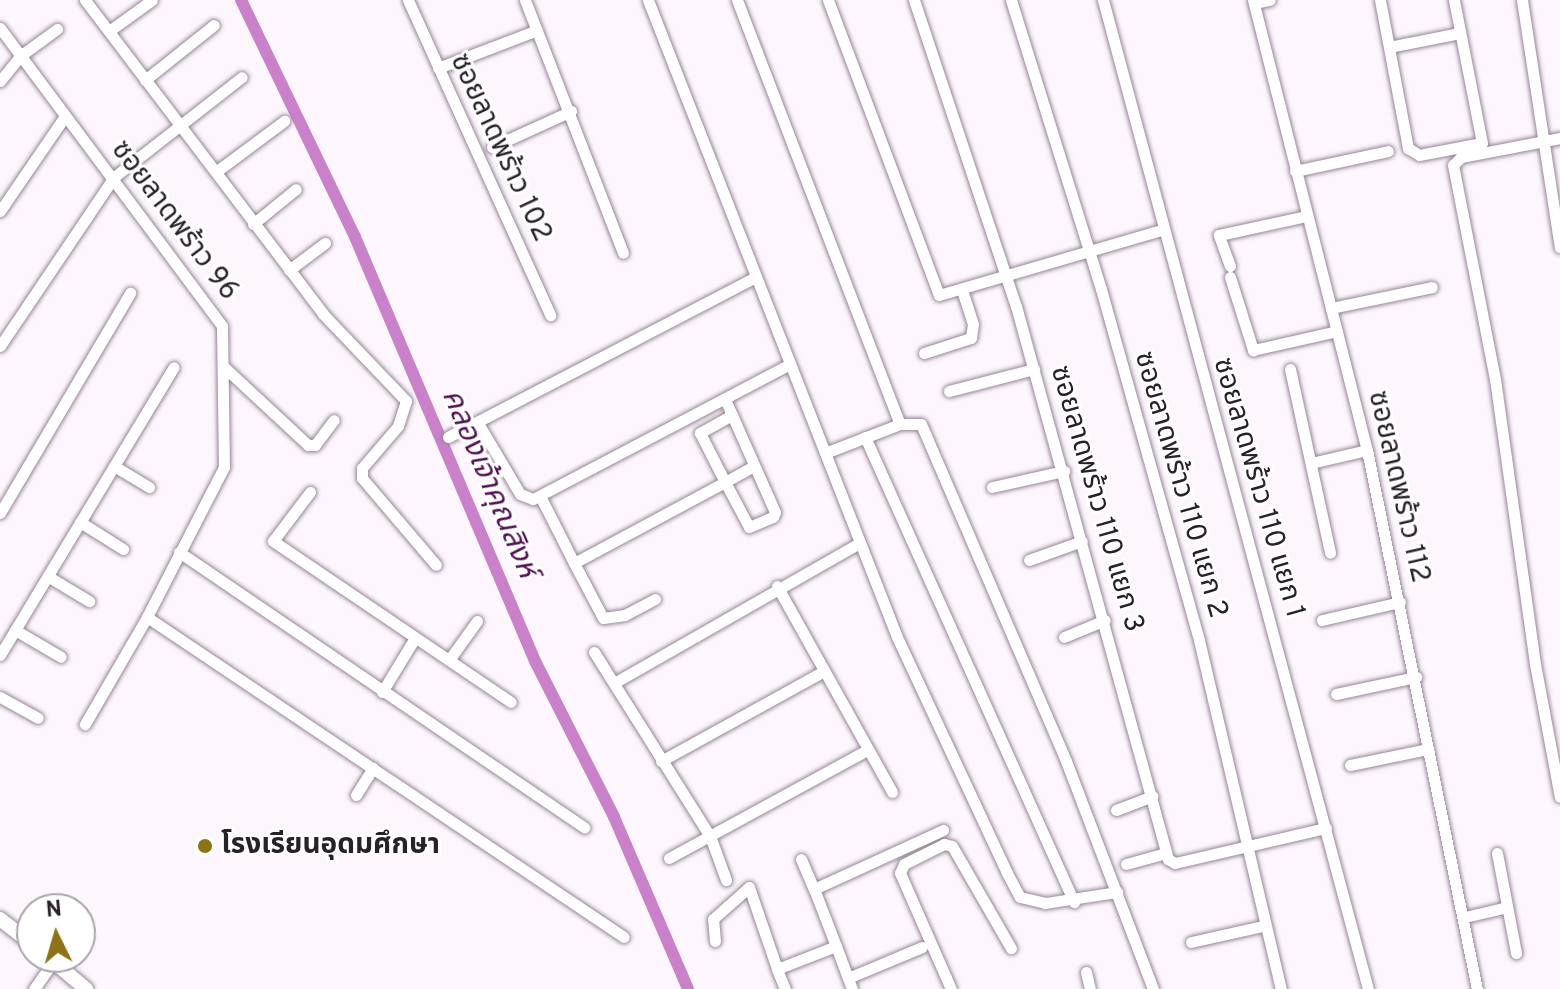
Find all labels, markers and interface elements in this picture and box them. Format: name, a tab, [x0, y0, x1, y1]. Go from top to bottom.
street label: ซอยลาดพร้าว 102	[442, 49, 558, 247]
street label: ซอยลาดพร้าว 96	[103, 135, 245, 307]
street label: ซอยลาดพร้าว 110 แยก 2	[1126, 348, 1234, 622]
street label: ซอยลาดพร้าว 110 แยก 1	[1205, 354, 1311, 622]
street label: ซอยลาดพร้าว 110 แยก 3	[1042, 362, 1150, 636]
water label: คลองเจ้าคุณสิงห์	[432, 384, 544, 584]
street label: ซอยลาดพร้าว 112	[1360, 388, 1436, 586]
place label: โรงเรียนอุดมศึกษา	[221, 829, 440, 863]
marker: โรงเรียนอุดมศึกษา	[196, 837, 214, 855]
north arrow	[16, 893, 96, 973]
text: N	[45, 896, 63, 925]

